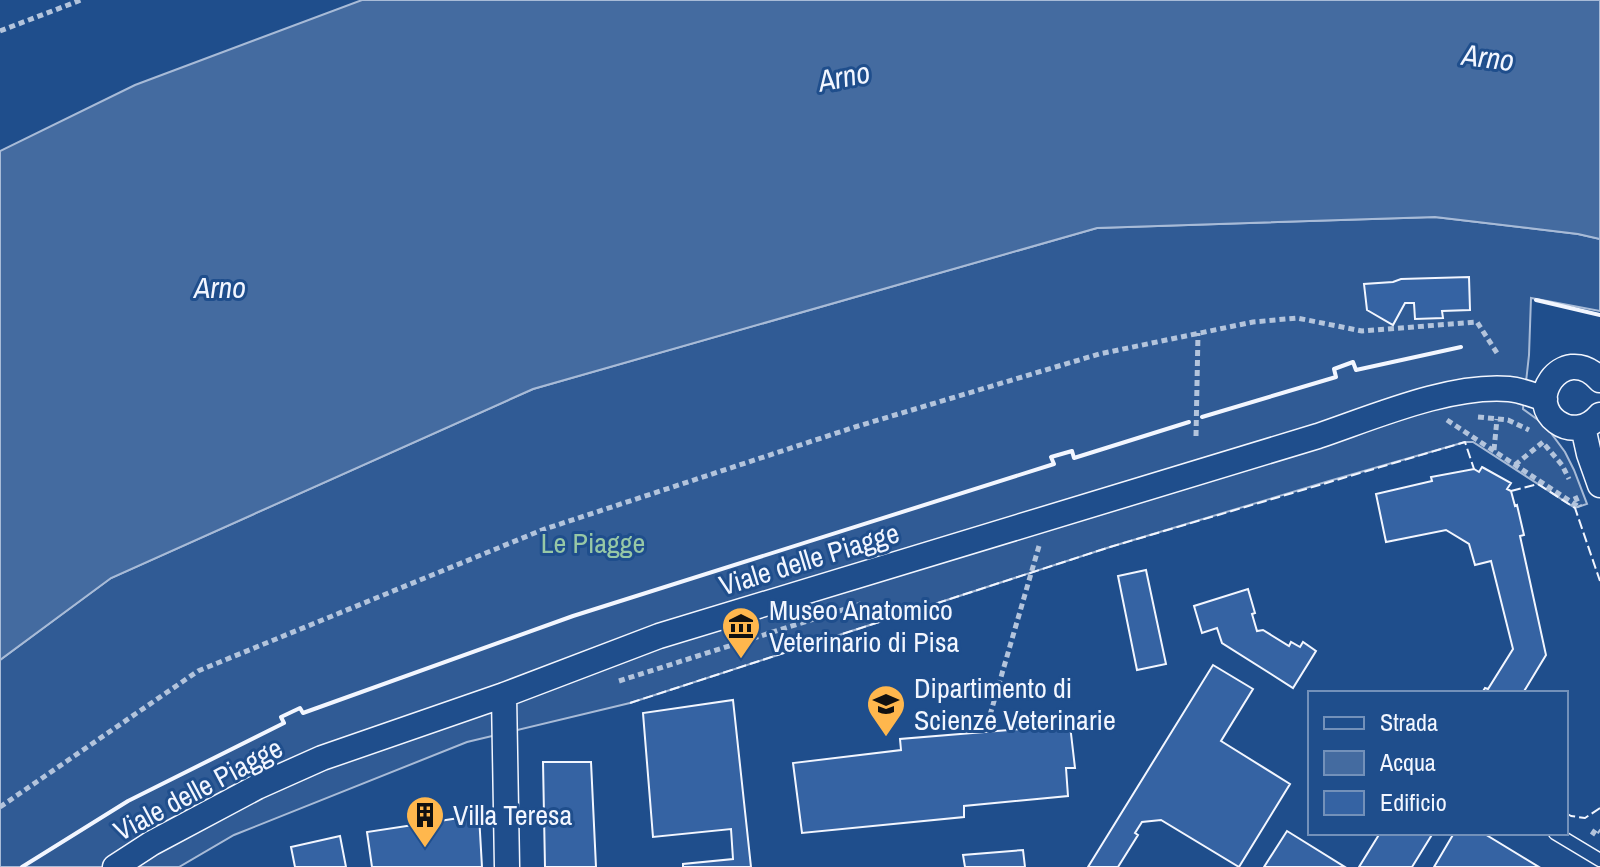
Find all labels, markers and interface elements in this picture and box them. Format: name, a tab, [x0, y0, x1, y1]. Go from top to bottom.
water label: Arno	[1458, 34, 1516, 80]
water label: Arno	[813, 51, 873, 101]
water label: Arno	[192, 267, 246, 307]
street label: Viale delle Piagge	[715, 514, 903, 604]
park label: Le Piagge	[541, 524, 645, 562]
place label: Museo Anatomico Veterinario di Pisa	[769, 591, 959, 661]
museum icon: Museo Anatomico Veterinario di Pisa	[720, 605, 762, 660]
place label: Dipartimento di Scienze Veterinarie	[914, 669, 1116, 739]
school or university icon: Dipartimento di Scienze Veterinarie	[865, 683, 907, 738]
legend	[1308, 691, 1568, 835]
text: Strada	[1380, 706, 1438, 738]
street label: Viale delle Piagge	[107, 729, 289, 849]
text: Acqua	[1379, 746, 1436, 778]
text: Edificio	[1380, 786, 1447, 818]
building icon: Villa Teresa	[404, 794, 446, 849]
place label: Villa Teresa	[453, 796, 572, 834]

